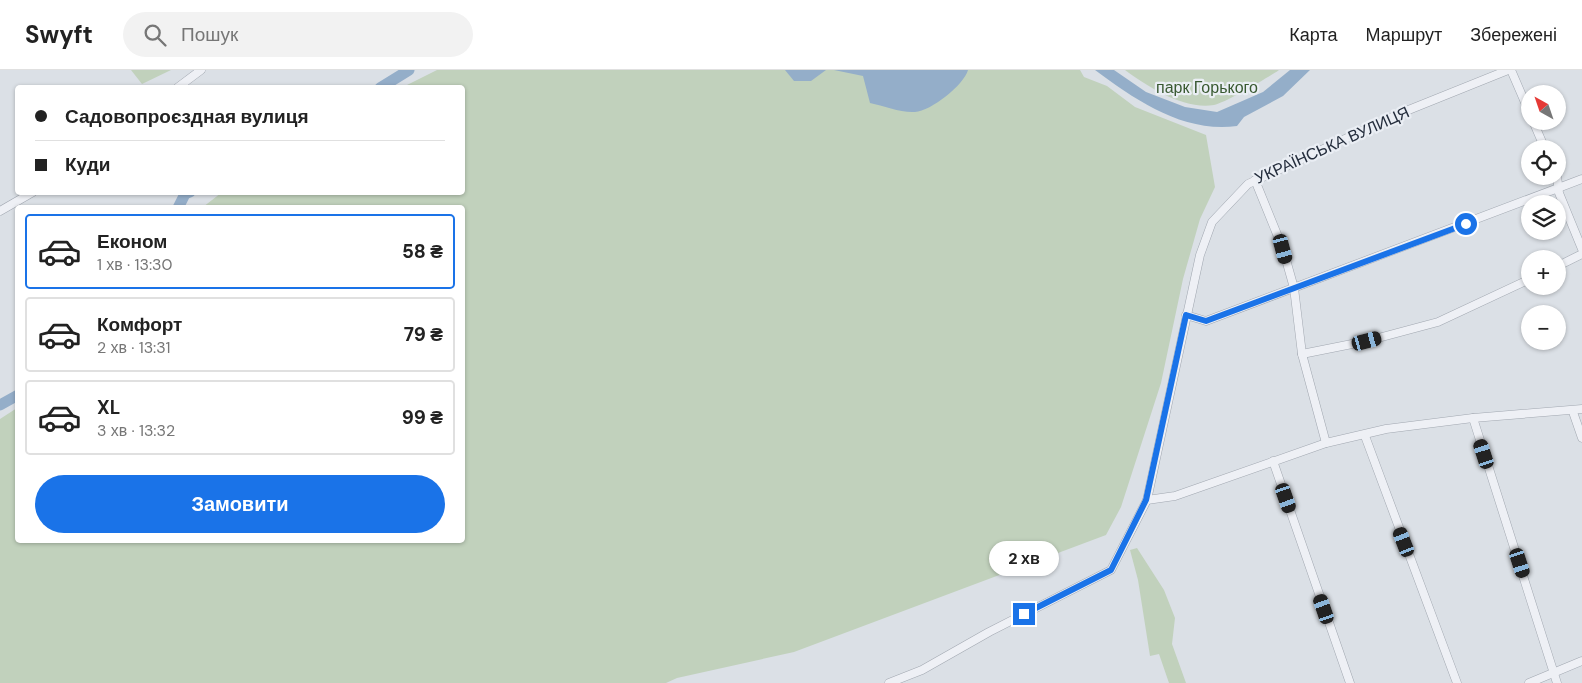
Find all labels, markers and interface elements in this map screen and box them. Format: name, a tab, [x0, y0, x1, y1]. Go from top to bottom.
search box	[123, 12, 473, 57]
text: Swyft	[25, 19, 93, 50]
icon: search	[141, 21, 169, 49]
text: Пошук	[181, 22, 238, 47]
text: Карта	[1289, 23, 1337, 47]
text: Маршрут	[1365, 23, 1442, 47]
text: Збережені	[1470, 23, 1557, 47]
park label: парк Горького	[1156, 77, 1258, 98]
north arrow	[1521, 85, 1566, 130]
map controls	[1521, 85, 1566, 350]
street label: УКРАЇНСЬКА ВУЛИЦЯ	[1251, 101, 1413, 189]
text: Садовопроєздная вулиця	[65, 104, 309, 129]
button: locate	[1521, 140, 1566, 185]
text: Куди	[65, 152, 110, 177]
button: layers	[1521, 195, 1566, 240]
route start	[1455, 213, 1477, 235]
icon: car	[37, 229, 82, 274]
text: Економ	[97, 229, 167, 254]
car	[1271, 233, 1294, 265]
text: 58 ₴	[402, 239, 443, 264]
button: +	[1521, 250, 1566, 295]
text: 1 хв · 13:30	[97, 254, 173, 275]
button: −	[1521, 305, 1566, 350]
icon: car	[37, 312, 82, 357]
text: Комфорт	[97, 312, 182, 337]
text: 79 ₴	[404, 322, 443, 347]
car	[1350, 330, 1383, 352]
text: 2 хв · 13:31	[97, 337, 171, 358]
icon: car	[37, 395, 82, 440]
text: XL	[97, 395, 120, 420]
text: 99 ₴	[402, 405, 443, 430]
text: 3 хв · 13:32	[97, 420, 175, 441]
car	[1472, 437, 1495, 471]
button: Замовити	[35, 475, 445, 533]
car	[1274, 481, 1297, 515]
car	[1391, 525, 1416, 559]
callout: 2 хв	[989, 542, 1059, 576]
car	[1508, 546, 1531, 580]
text: 2 хв	[1008, 548, 1040, 569]
car	[1312, 592, 1335, 626]
route end	[1013, 603, 1035, 625]

